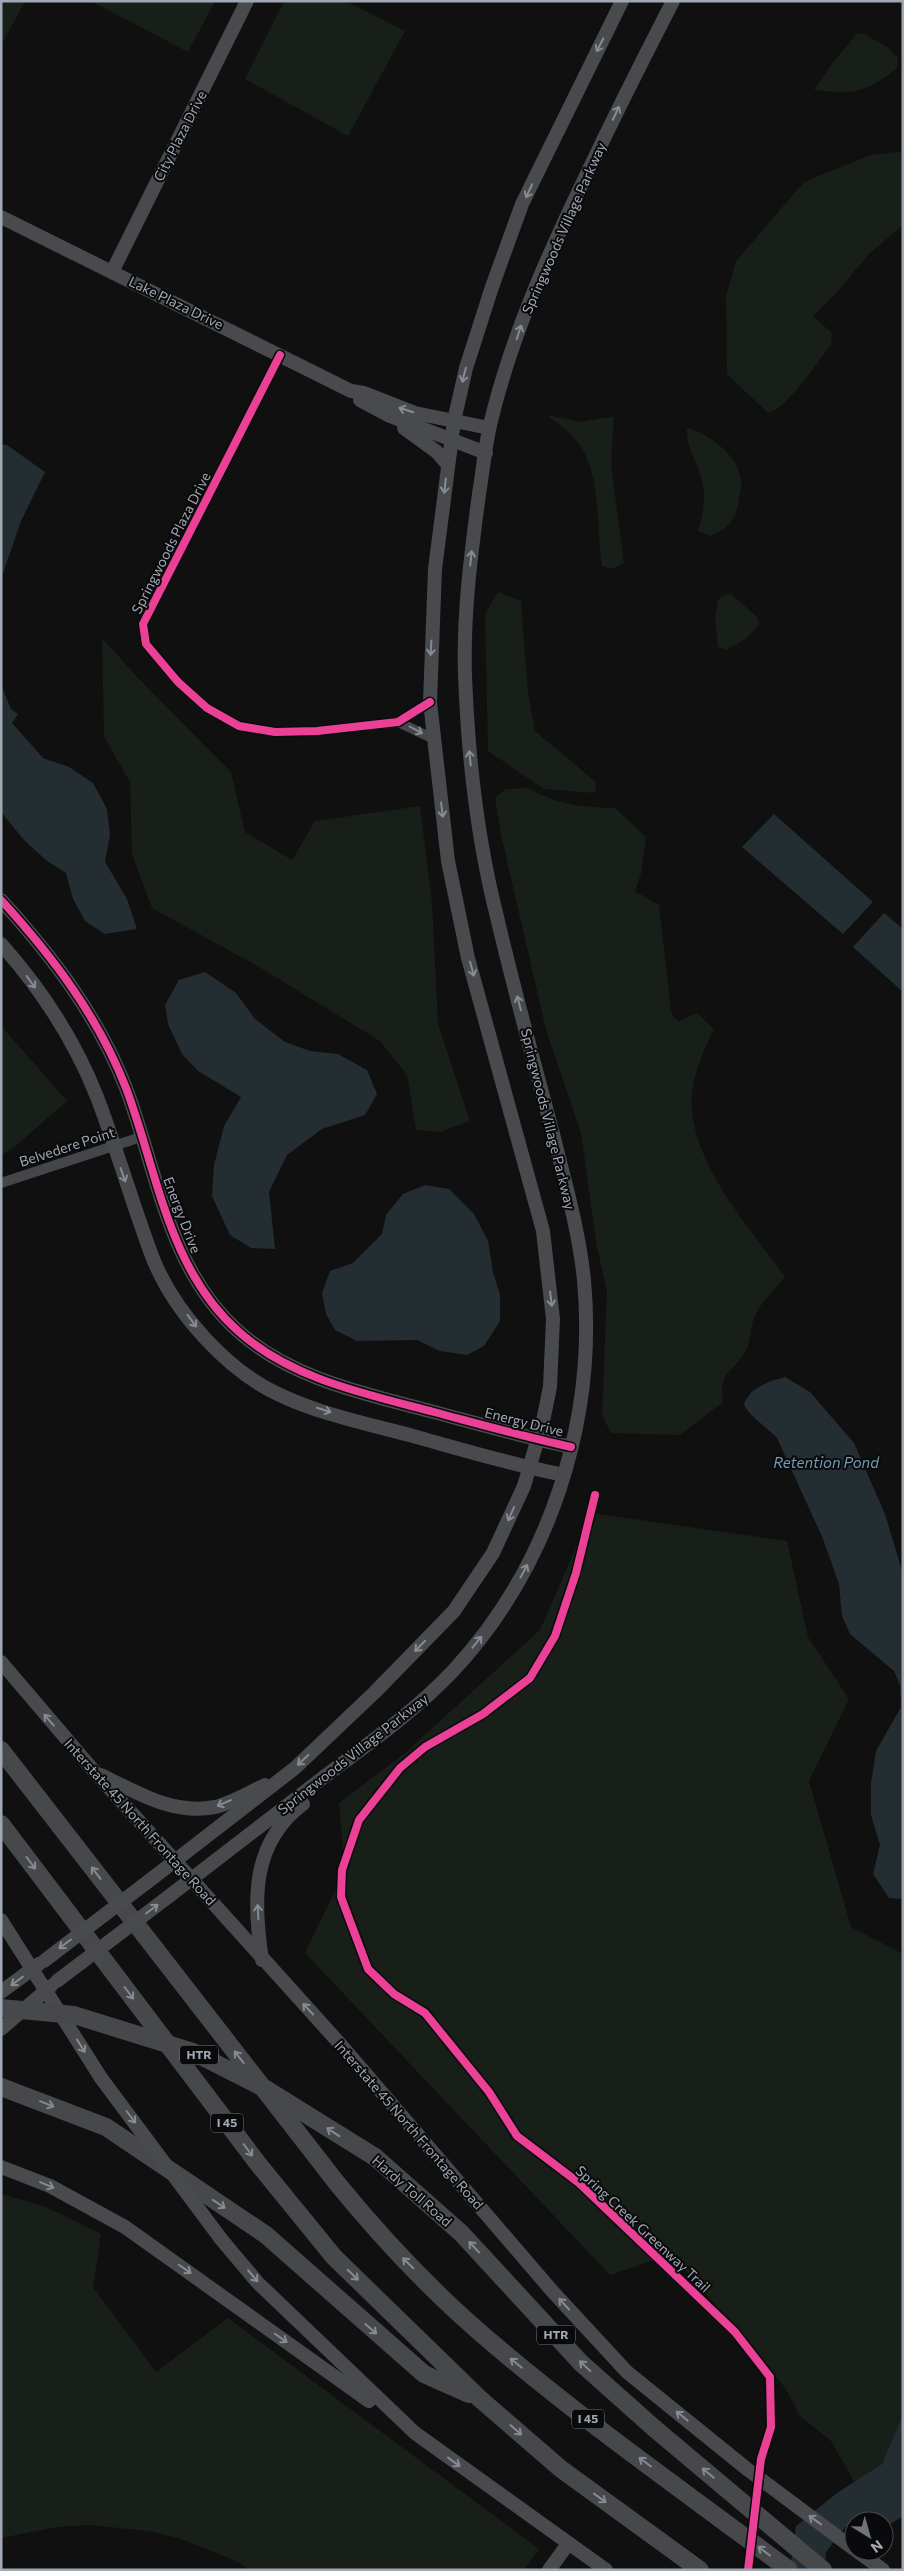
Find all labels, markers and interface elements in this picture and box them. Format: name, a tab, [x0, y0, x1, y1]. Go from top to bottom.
one-way arrow	[595, 37, 604, 52]
street label: City Plaza Drive	[149, 88, 210, 184]
one-way arrow	[612, 106, 621, 121]
street label: Springwoods Village Parkway	[518, 139, 609, 316]
one-way arrow	[523, 183, 533, 198]
street label: Lake Plaza Drive	[126, 272, 226, 333]
one-way arrow	[515, 324, 525, 340]
one-way arrow	[459, 366, 468, 382]
one-way arrow	[398, 405, 414, 415]
street label: Springwoods Plaza Drive	[127, 469, 214, 616]
one-way arrow	[440, 478, 450, 494]
one-way arrow	[466, 550, 476, 566]
one-way arrow	[426, 640, 435, 656]
one-way arrow	[409, 725, 424, 735]
one-way arrow	[465, 750, 475, 766]
one-way arrow	[437, 802, 447, 818]
one-way arrow	[467, 961, 477, 977]
one-way arrow	[26, 975, 36, 989]
one-way arrow	[514, 995, 523, 1011]
street label: Springwoods Village Parkway	[518, 1027, 579, 1211]
street label: Belvedere Point	[17, 1123, 117, 1170]
one-way arrow	[119, 1167, 129, 1183]
street label: Energy Drive	[160, 1174, 205, 1256]
one-way arrow	[546, 1290, 556, 1306]
one-way arrow	[186, 1314, 197, 1327]
street label: Energy Drive	[483, 1404, 565, 1440]
one-way arrow	[315, 1406, 331, 1416]
water label: Retention Pond	[773, 1453, 880, 1471]
one-way arrow	[506, 1506, 516, 1521]
one-way arrow	[520, 1564, 529, 1579]
one-way arrow	[471, 1636, 482, 1649]
one-way arrow	[414, 1640, 426, 1653]
street label: Springwoods Village Parkway	[274, 1690, 431, 1818]
one-way arrow	[44, 1714, 55, 1727]
street label: Interstate 45 North Frontage Road	[61, 1735, 220, 1908]
one-way arrow	[297, 1754, 310, 1766]
one-way arrow	[217, 1799, 232, 1809]
one-way arrow	[25, 1856, 36, 1869]
one-way arrow	[91, 1867, 102, 1880]
one-way arrow	[145, 1904, 159, 1914]
one-way arrow	[253, 1904, 262, 1920]
one-way arrow	[58, 1939, 72, 1949]
one-way arrow	[11, 1975, 24, 1986]
one-way arrow	[124, 1986, 134, 2000]
one-way arrow	[302, 2003, 314, 2016]
street label: Interstate 45 North Frontage Road	[331, 2037, 487, 2213]
one-way arrow	[76, 2039, 86, 2053]
road number: HTR	[180, 2046, 218, 2064]
one-way arrow	[233, 2050, 244, 2063]
one-way arrow	[39, 2099, 54, 2109]
one-way arrow	[125, 2110, 136, 2123]
road number: I 45	[211, 2114, 243, 2132]
one-way arrow	[326, 2127, 340, 2138]
one-way arrow	[243, 2143, 253, 2157]
street label: Hardy Toll Road	[369, 2151, 456, 2230]
street label: Spring Creek Greenway Trail	[572, 2162, 714, 2296]
one-way arrow	[39, 2180, 54, 2190]
one-way arrow	[212, 2199, 226, 2209]
one-way arrow	[469, 2241, 480, 2254]
one-way arrow	[402, 2257, 415, 2269]
one-way arrow	[178, 2264, 191, 2275]
one-way arrow	[346, 2268, 358, 2280]
one-way arrow	[247, 2269, 258, 2282]
one-way arrow	[558, 2298, 570, 2311]
one-way arrow	[365, 2323, 378, 2334]
road number: HTR	[537, 2326, 575, 2344]
one-way arrow	[274, 2332, 287, 2343]
one-way arrow	[510, 2358, 523, 2369]
one-way arrow	[579, 2360, 592, 2372]
road number: I 45	[572, 2410, 604, 2428]
one-way arrow	[675, 2411, 688, 2422]
one-way arrow	[509, 2424, 522, 2435]
one-way arrow	[447, 2457, 461, 2467]
one-way arrow	[638, 2457, 652, 2467]
one-way arrow	[701, 2467, 714, 2478]
one-way arrow	[593, 2493, 607, 2503]
north arrow	[844, 2511, 894, 2561]
one-way arrow	[808, 2515, 822, 2525]
text: N	[868, 2537, 886, 2557]
one-way arrow	[758, 2546, 771, 2557]

